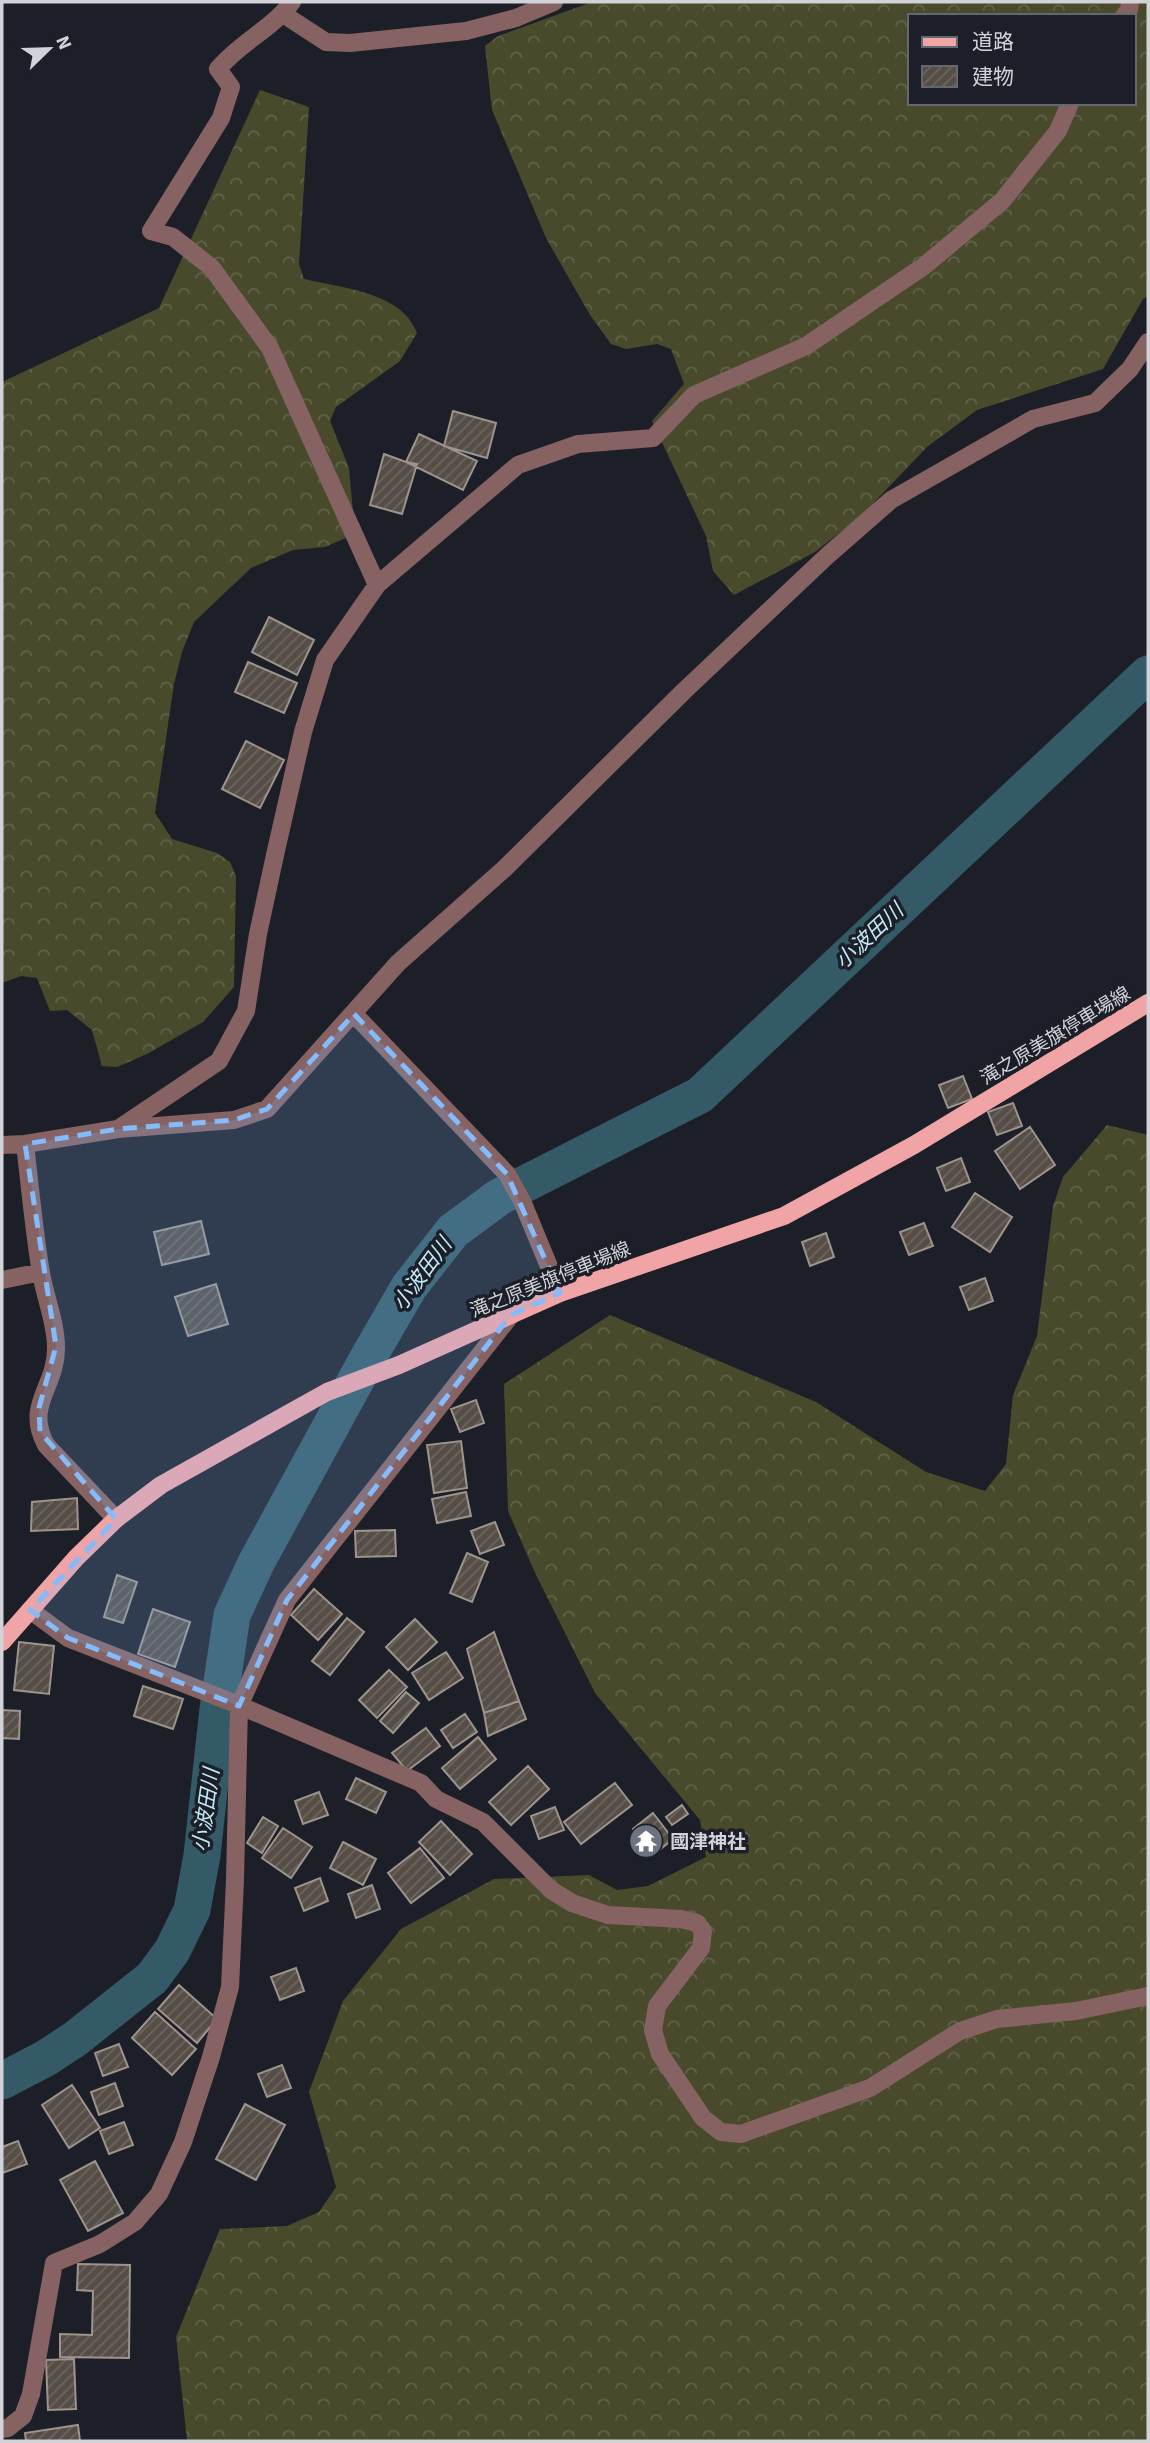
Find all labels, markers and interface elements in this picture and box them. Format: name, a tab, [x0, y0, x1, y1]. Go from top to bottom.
north arrow	[14, 14, 84, 84]
legend	[908, 14, 1136, 105]
text: 道路	[972, 27, 1014, 57]
text: N	[48, 32, 78, 54]
text: 建物	[972, 62, 1014, 92]
water label: 小波田川	[828, 895, 911, 976]
street label: 滝之原美旗停車場線	[976, 981, 1136, 1092]
water label: 小波田川	[385, 1230, 460, 1317]
street label: 滝之原美旗停車場線	[466, 1236, 635, 1325]
water label: 小波田川	[185, 1764, 227, 1854]
temple icon: 國津神社	[627, 1822, 665, 1860]
place label: 國津神社	[670, 1829, 746, 1856]

